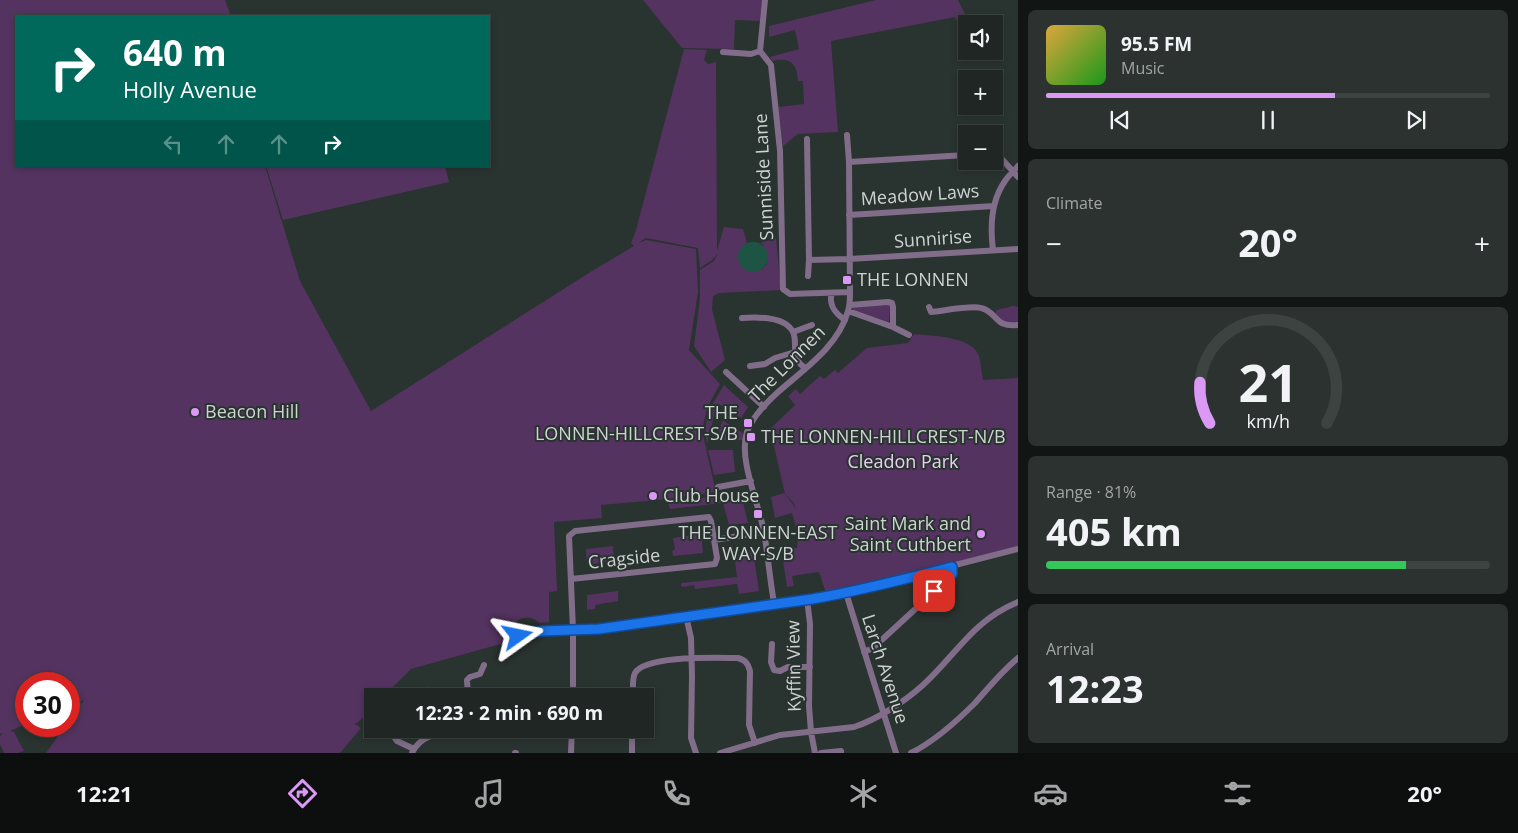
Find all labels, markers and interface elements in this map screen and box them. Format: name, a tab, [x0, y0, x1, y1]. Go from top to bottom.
map controls	[958, 15, 1003, 170]
button: sound	[958, 15, 1003, 60]
text: 640 m	[123, 29, 227, 76]
text: 95.5 FM	[1121, 31, 1192, 57]
icon: right	[40, 35, 105, 100]
text: Music	[1121, 57, 1165, 79]
button: +	[958, 70, 1003, 115]
text: Holly Avenue	[123, 74, 257, 104]
icon: previous	[1106, 106, 1134, 134]
icon: pause	[1254, 106, 1282, 134]
icon: next	[1402, 106, 1430, 134]
street label: Sunniside Lane	[748, 113, 778, 241]
button: −	[958, 125, 1003, 170]
icon: left	[159, 130, 187, 158]
icon: ahead	[212, 130, 240, 158]
icon: ahead	[265, 130, 293, 158]
icon: right	[318, 130, 346, 158]
street label: Meadow Laws	[860, 178, 980, 210]
text: Climate	[1046, 192, 1103, 214]
text: 20°	[1238, 216, 1298, 268]
street label: Sunnirise	[893, 223, 973, 253]
text: −	[1046, 224, 1062, 262]
text: +	[1474, 224, 1490, 262]
place label: THE LONNEN	[857, 267, 969, 291]
marker: THE LONNEN	[841, 274, 853, 286]
street label: The Lonnen	[743, 320, 830, 407]
text: 21	[1238, 346, 1298, 417]
place label: Beacon Hill	[205, 399, 299, 423]
place label: THE LONNEN-HILLCREST-S/B	[535, 400, 738, 445]
marker: Beacon Hill	[189, 406, 201, 418]
text: km/h	[1246, 409, 1290, 433]
marker: THE LONNEN-HILLCREST-S/B	[742, 417, 754, 429]
place label: THE LONNEN-HILLCREST-N/B	[761, 424, 1006, 448]
marker: THE LONNEN-HILLCREST-N/B	[745, 431, 757, 443]
park label: Cleadon Park	[847, 449, 959, 473]
text: Range · 81%	[1046, 481, 1136, 503]
place label: Club House	[663, 483, 759, 507]
marker: Club House	[647, 490, 659, 502]
text: 405 km	[1046, 505, 1182, 557]
marker: THE LONNEN-EAST WAY-S/B	[752, 508, 764, 520]
place label: Saint Mark and Saint Cuthbert	[845, 511, 971, 556]
place label: THE LONNEN-EAST WAY-S/B	[679, 520, 838, 565]
marker: Saint Mark and Saint Cuthbert	[975, 528, 987, 540]
street label: Cragside	[586, 542, 661, 574]
pin	[913, 570, 955, 612]
icon: arrive	[920, 577, 948, 605]
position arrow	[491, 609, 543, 661]
street label: Larch Avenue	[857, 611, 915, 726]
street label: Kyffin View	[780, 620, 806, 712]
text: Arrival	[1046, 638, 1094, 660]
text: 12:23	[1046, 662, 1144, 714]
speed limit sign: 30	[15, 672, 80, 737]
text: 12:23 · 2 min · 690 m	[415, 700, 603, 726]
icon: directions	[285, 776, 320, 811]
icon: music	[472, 776, 507, 811]
icon: phone	[659, 776, 694, 811]
icon: climate	[846, 776, 881, 811]
icon: car	[1033, 776, 1068, 811]
icon: filters	[1220, 776, 1255, 811]
text: 12:21	[76, 778, 133, 808]
text: 20°	[1407, 778, 1442, 808]

